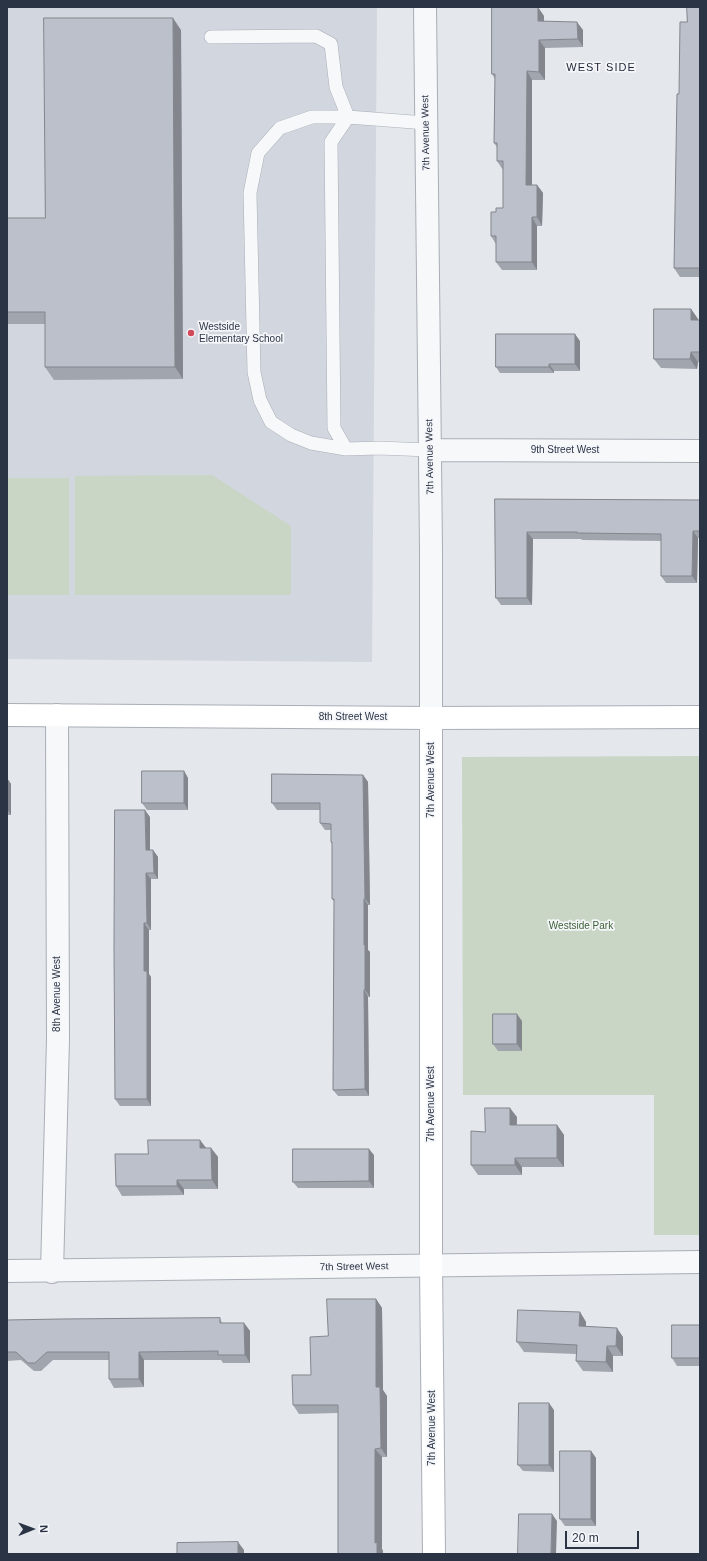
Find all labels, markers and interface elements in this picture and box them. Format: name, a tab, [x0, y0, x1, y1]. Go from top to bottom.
district label: WEST SIDE	[566, 61, 636, 75]
street label: 7th Avenue West	[419, 95, 433, 171]
place label: Westside Elementary School	[199, 321, 283, 344]
marker: Westside Elementary School	[186, 328, 196, 338]
street label: 7th Avenue West	[423, 419, 437, 495]
street label: 9th Street West	[531, 444, 599, 456]
street label: 8th Street West	[319, 711, 387, 723]
street label: 7th Avenue West	[425, 742, 437, 818]
park label: Westside Park	[549, 920, 613, 932]
street label: 8th Avenue West	[51, 956, 63, 1032]
street label: 7th Avenue West	[425, 1066, 437, 1142]
street label: 7th Street West	[320, 1260, 388, 1274]
street label: 7th Avenue West	[426, 1390, 438, 1466]
north arrow	[12, 1509, 52, 1549]
scale bar	[567, 1523, 641, 1549]
text: N	[38, 1525, 50, 1533]
text: 20 m	[572, 1531, 599, 1545]

